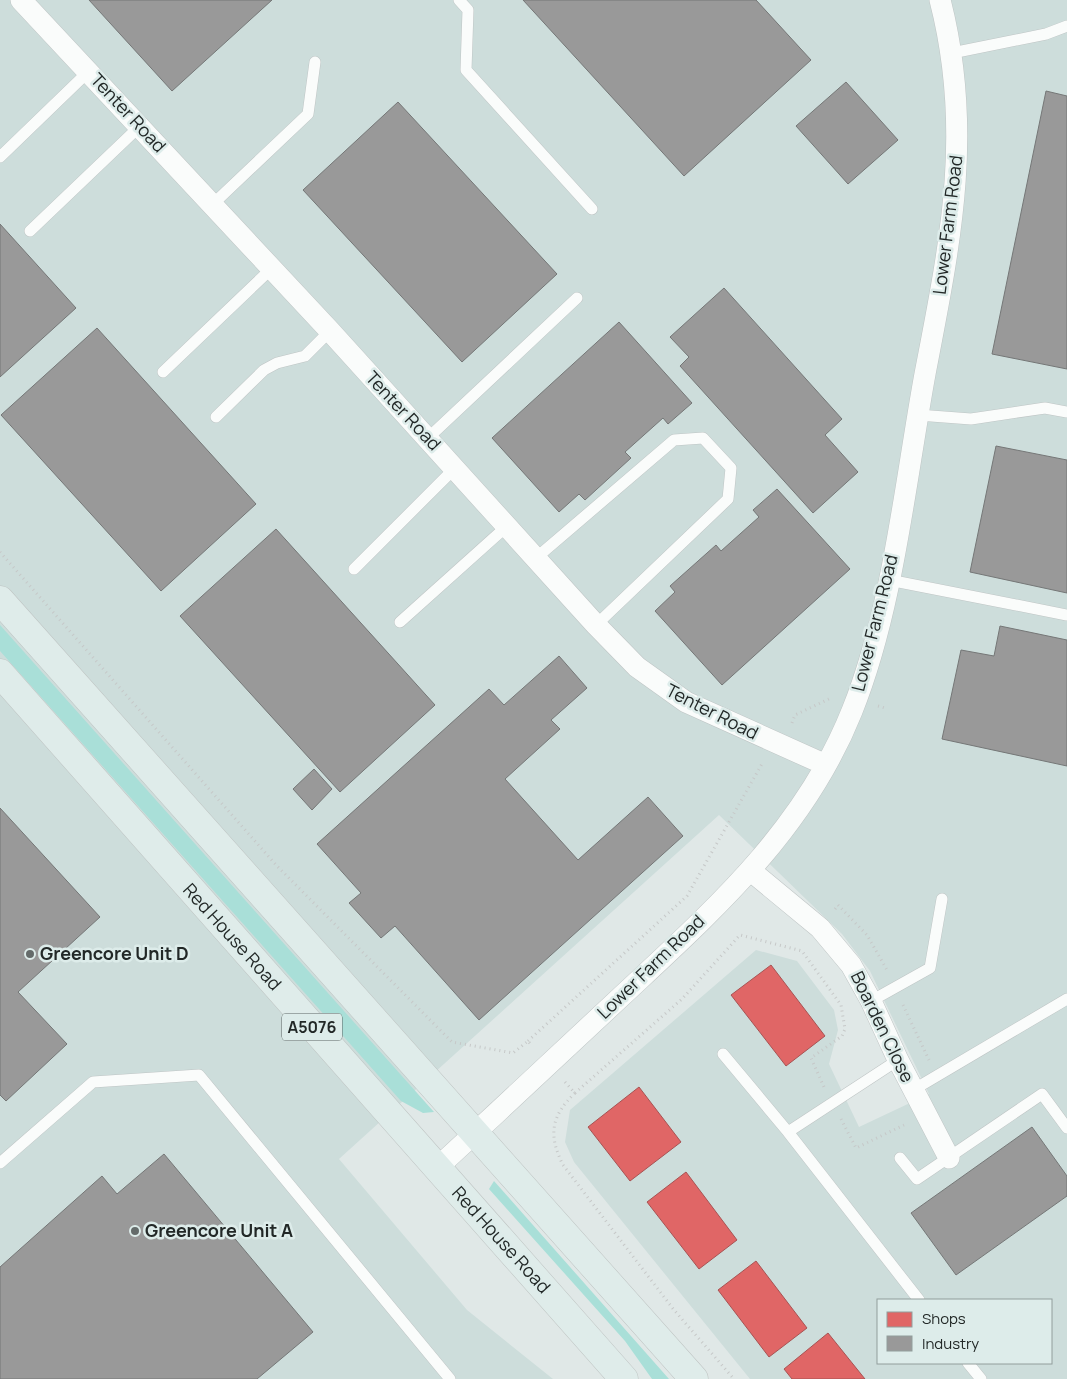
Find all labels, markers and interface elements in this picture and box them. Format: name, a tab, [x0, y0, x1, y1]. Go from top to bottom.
street label: Tenter Road	[86, 67, 172, 157]
street label: Lower Farm Road	[927, 154, 967, 296]
street label: Tenter Road	[361, 365, 447, 455]
street label: Lower Farm Road	[845, 552, 903, 694]
street label: Tenter Road	[662, 678, 763, 745]
street label: Red House Road	[178, 878, 287, 995]
street label: Lower Farm Road	[592, 909, 709, 1024]
place label: Greencore Unit D	[40, 941, 189, 965]
marker: Greencore Unit D	[24, 948, 36, 960]
street label: Boarden Close	[846, 967, 920, 1086]
road number: A5076	[282, 1014, 342, 1040]
street label: Red House Road	[447, 1181, 556, 1298]
place label: Greencore Unit A	[145, 1218, 293, 1242]
marker: Greencore Unit A	[129, 1225, 141, 1237]
legend	[877, 1299, 1052, 1364]
text: Shops	[922, 1308, 966, 1329]
text: Industry	[922, 1333, 979, 1354]

